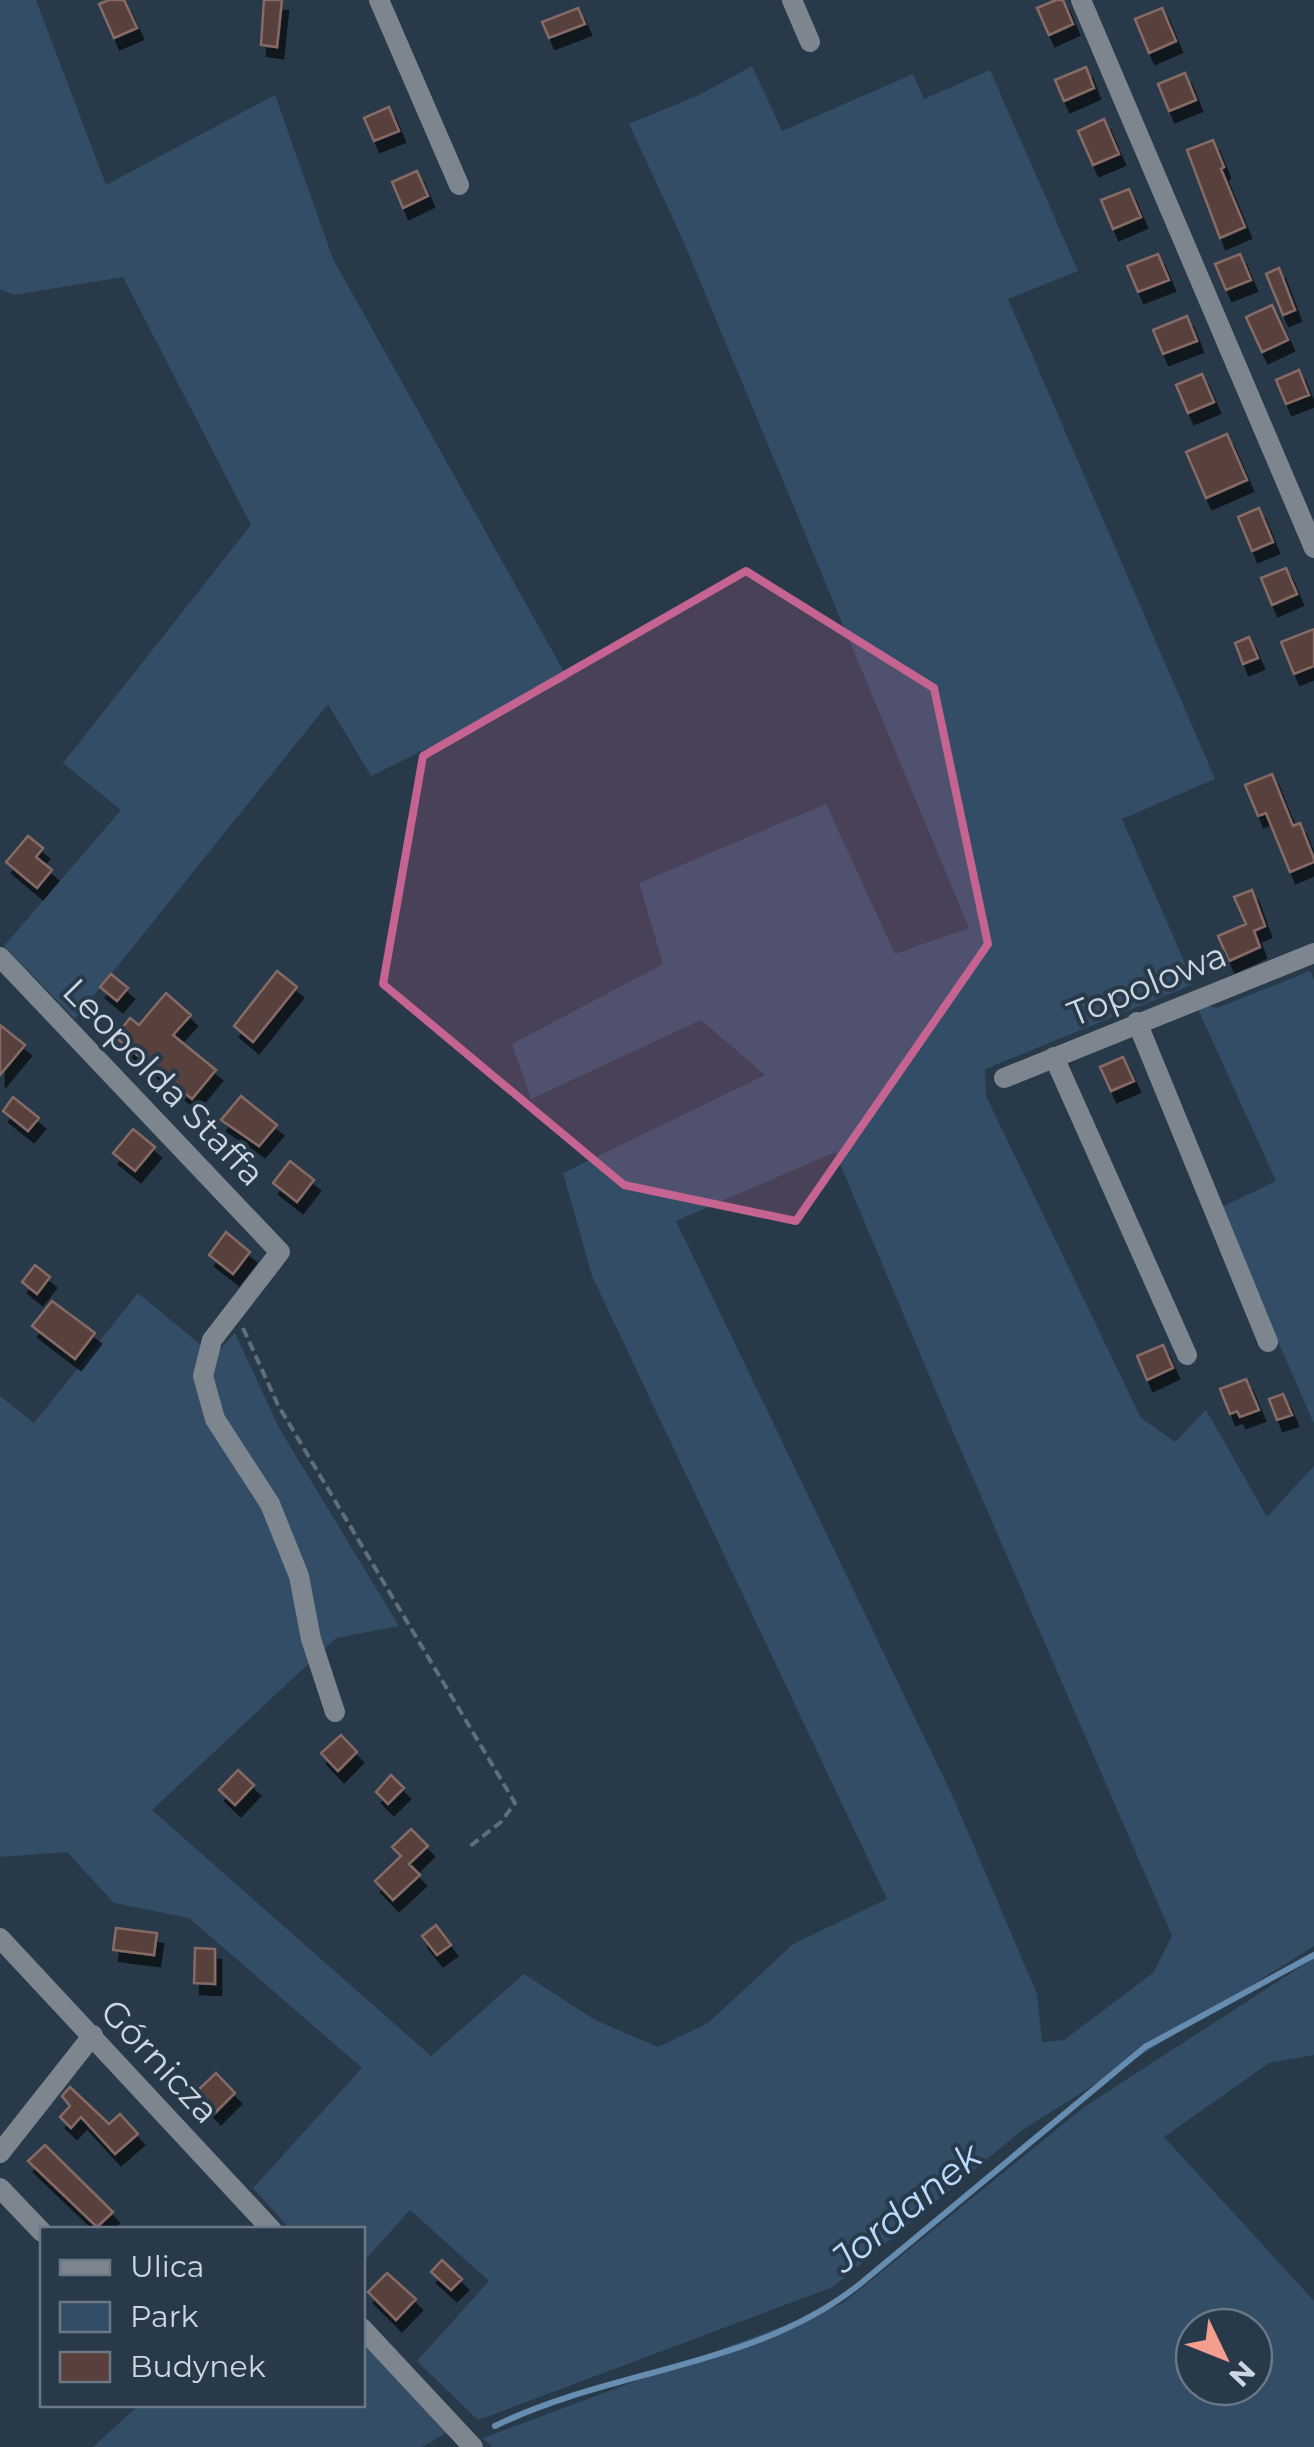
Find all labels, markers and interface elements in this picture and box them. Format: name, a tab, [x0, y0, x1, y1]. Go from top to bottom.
street label: Topolowa	[1061, 933, 1233, 1035]
street label: Leopolda Staffa	[54, 969, 274, 1195]
street label: Górnicza	[92, 1990, 228, 2132]
water label: Jordanek	[820, 2131, 992, 2283]
legend	[40, 2227, 365, 2407]
text: Ulica	[130, 2248, 205, 2285]
text: Park	[130, 2298, 199, 2335]
north arrow	[1174, 2307, 1274, 2407]
text: Budynek	[130, 2348, 266, 2385]
text: N	[1222, 2354, 1262, 2394]

